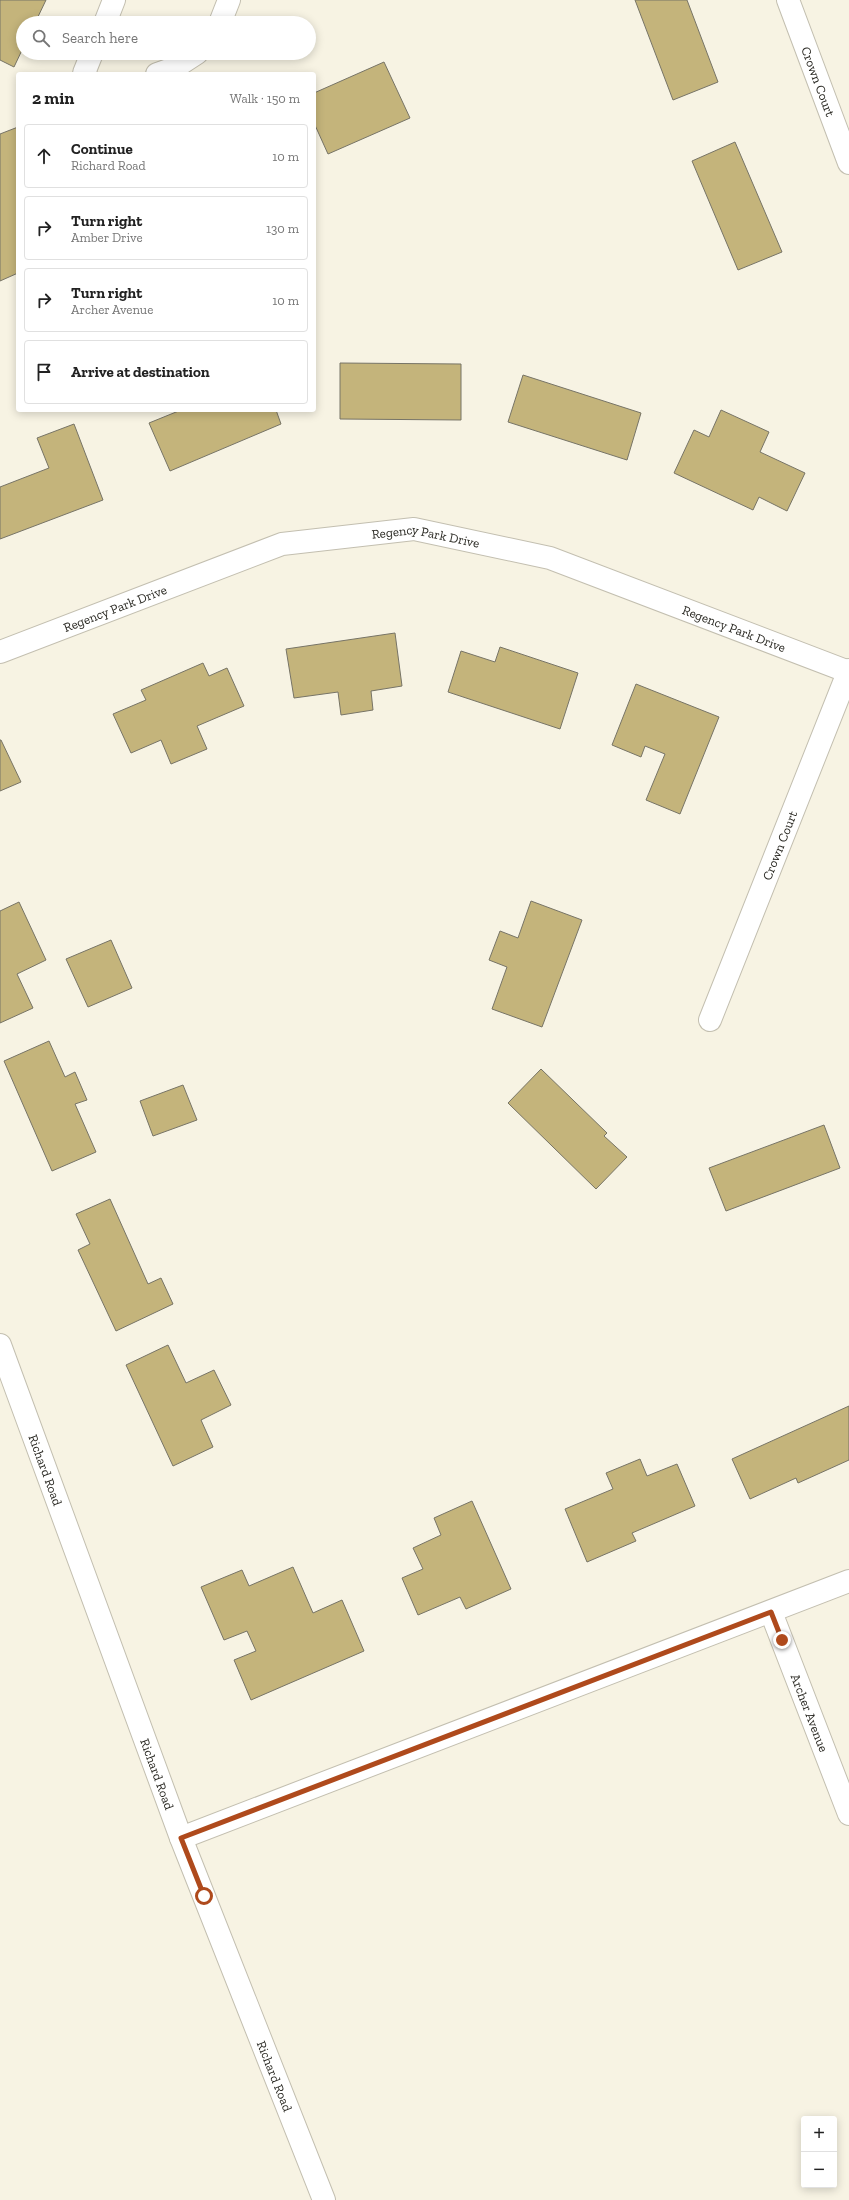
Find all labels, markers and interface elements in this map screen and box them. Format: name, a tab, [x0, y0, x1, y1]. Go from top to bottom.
search box	[16, 16, 316, 60]
icon: search	[30, 27, 52, 49]
text: Search here	[62, 29, 138, 47]
street label: Crown Court	[798, 45, 838, 119]
text: 2 min	[32, 88, 74, 108]
text: Walk · 150 m	[230, 91, 300, 106]
text: Continue	[71, 140, 133, 158]
icon: ahead	[33, 145, 55, 167]
text: 10 m	[272, 149, 299, 164]
text: Richard Road	[71, 158, 146, 173]
text: Turn right	[71, 212, 142, 230]
icon: right	[33, 217, 55, 239]
text: 130 m	[266, 221, 299, 236]
text: Amber Drive	[71, 230, 143, 245]
text: Turn right	[71, 284, 142, 302]
icon: right	[33, 289, 55, 311]
text: 10 m	[272, 293, 299, 308]
text: Archer Avenue	[71, 302, 153, 317]
icon: arrive	[33, 361, 55, 383]
text: Arrive at destination	[71, 363, 210, 381]
street label: Regency Park Drive	[371, 522, 481, 551]
street label: Regency Park Drive	[61, 582, 169, 635]
street label: Regency Park Drive	[680, 602, 788, 655]
street label: Crown Court	[759, 808, 800, 882]
street label: Richard Road	[25, 1432, 65, 1508]
route end	[773, 1631, 791, 1649]
street label: Archer Avenue	[788, 1672, 831, 1754]
street label: Richard Road	[137, 1736, 177, 1812]
route start	[195, 1887, 213, 1905]
street label: Richard Road	[254, 2039, 295, 2114]
map controls	[801, 2116, 837, 2188]
button: +	[801, 2116, 837, 2152]
button: −	[801, 2152, 837, 2188]

